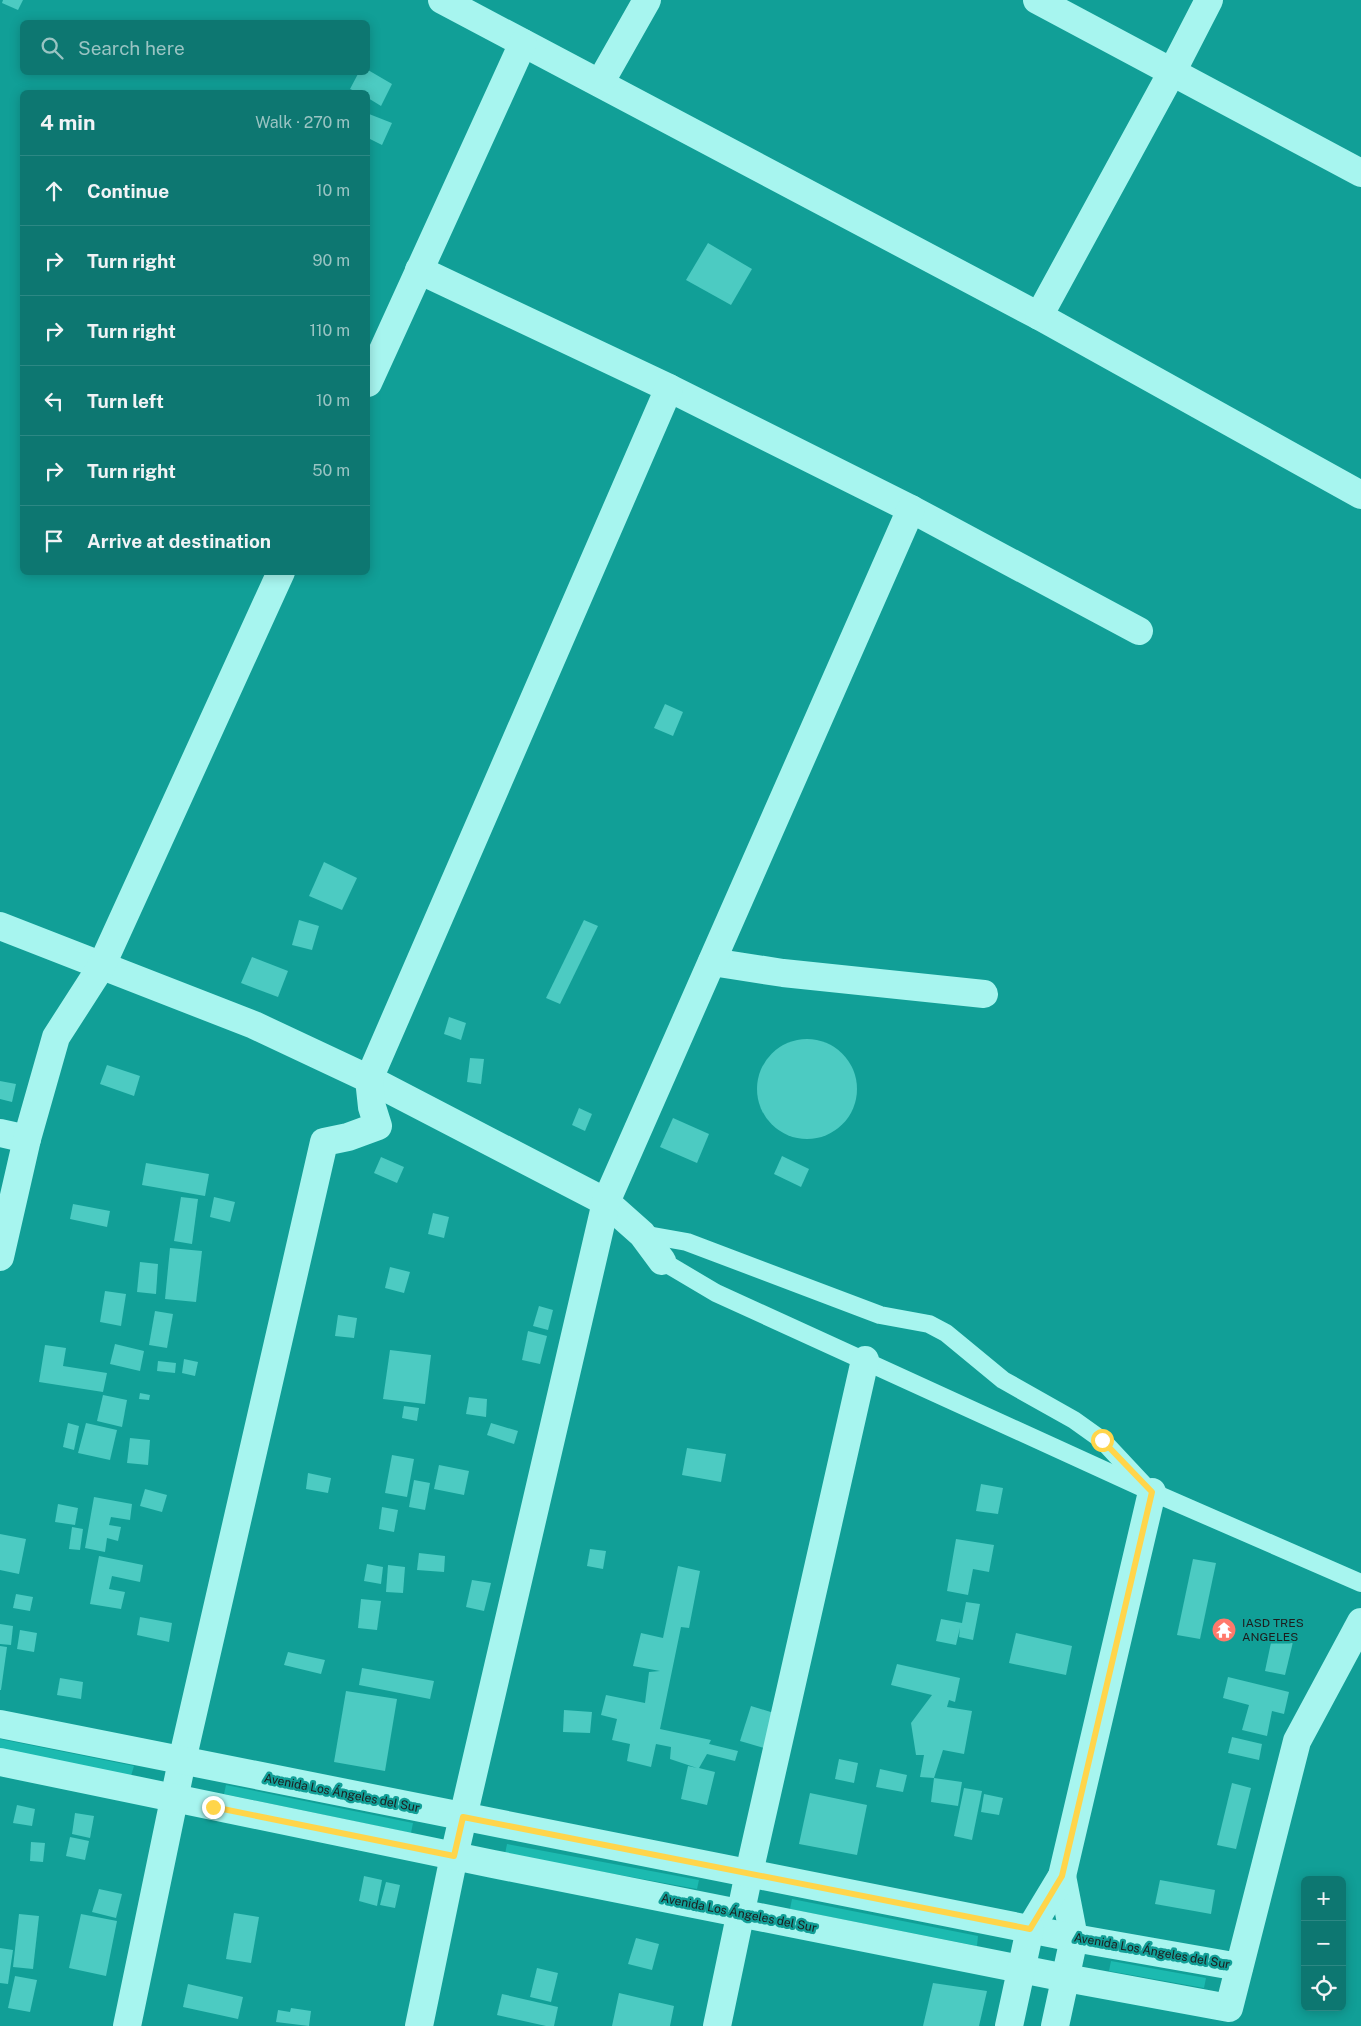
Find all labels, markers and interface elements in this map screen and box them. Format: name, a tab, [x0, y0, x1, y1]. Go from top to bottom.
search box	[20, 20, 370, 75]
icon: search	[38, 34, 66, 62]
text: Search here	[78, 37, 185, 59]
text: 4 min	[40, 110, 95, 135]
text: Walk · 270 m	[255, 113, 350, 132]
icon: ahead	[40, 177, 68, 205]
text: Continue	[87, 180, 169, 202]
text: 10 m	[316, 181, 350, 200]
icon: right	[40, 247, 68, 275]
text: Turn right	[87, 250, 176, 272]
text: 90 m	[313, 251, 350, 270]
icon: right	[40, 317, 68, 345]
text: Turn right	[87, 320, 176, 342]
text: 110 m	[309, 321, 350, 340]
icon: left	[40, 387, 68, 415]
text: Turn left	[87, 390, 164, 412]
text: 10 m	[316, 391, 350, 410]
icon: right	[40, 457, 68, 485]
text: Turn right	[87, 460, 176, 482]
text: 50 m	[312, 461, 350, 480]
icon: arrive	[40, 527, 68, 555]
text: Arrive at destination	[87, 530, 271, 552]
route start	[1091, 1429, 1114, 1452]
place label: IASD TRES ANGELES	[1242, 1616, 1304, 1644]
temple icon: IASD TRES ANGELES	[1211, 1617, 1237, 1643]
street label: Avenida Los Ángeles del Sur	[263, 1771, 421, 1815]
route end	[202, 1796, 225, 1819]
map controls	[1301, 1876, 1346, 2011]
button: +	[1301, 1876, 1346, 1921]
street label: Avenida Los Ángeles del Sur	[660, 1891, 818, 1935]
button: −	[1301, 1921, 1346, 1966]
street label: Avenida Los Ángeles del Sur	[1073, 1930, 1231, 1972]
button: locate	[1301, 1966, 1346, 2011]

